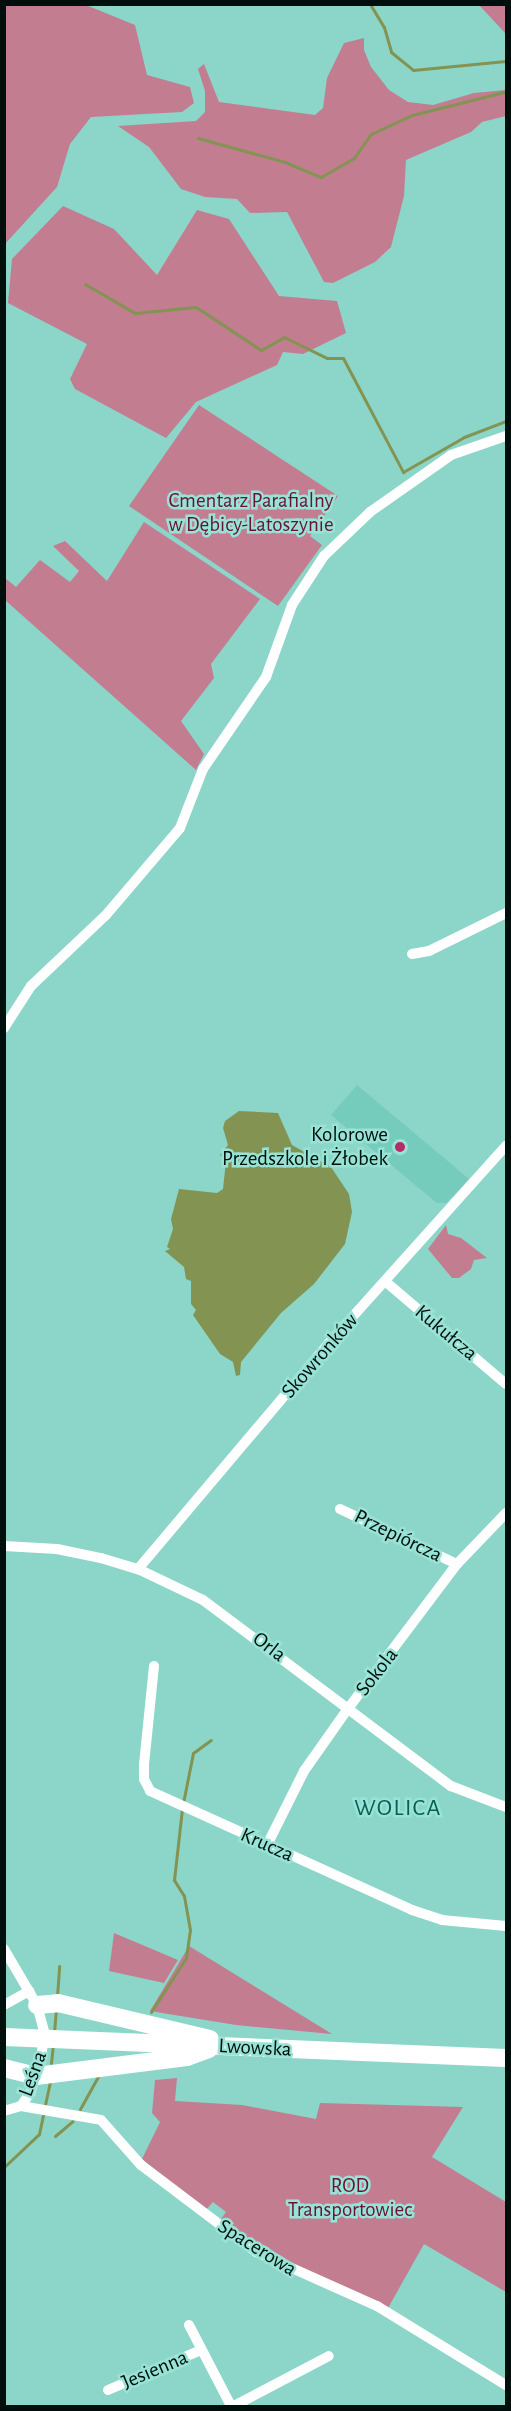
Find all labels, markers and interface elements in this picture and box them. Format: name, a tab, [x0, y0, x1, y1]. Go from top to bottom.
park label: Cmentarz Parafialny w Dębicy-Latoszynie	[168, 488, 334, 538]
place label: Kolorowe Przedszkole i Żłobek	[222, 1122, 388, 1172]
marker: Kolorowe Przedszkole i Żłobek	[393, 1140, 407, 1154]
street label: Kukułcza	[410, 1300, 482, 1366]
street label: Skowronków	[276, 1308, 364, 1404]
street label: Przepiórcza	[350, 1504, 446, 1568]
street label: Orla	[247, 1626, 291, 1668]
street label: Sokola	[350, 1643, 404, 1701]
district label: WOLICA	[354, 1795, 442, 1823]
street label: Krucza	[237, 1822, 297, 1868]
street label: Lwowska	[218, 2034, 292, 2062]
street label: Leśna	[13, 2048, 53, 2100]
park label: ROD Transportowiec	[288, 2173, 412, 2223]
street label: Spacerowa	[213, 2214, 301, 2282]
street label: Jesienna	[118, 2345, 192, 2395]

